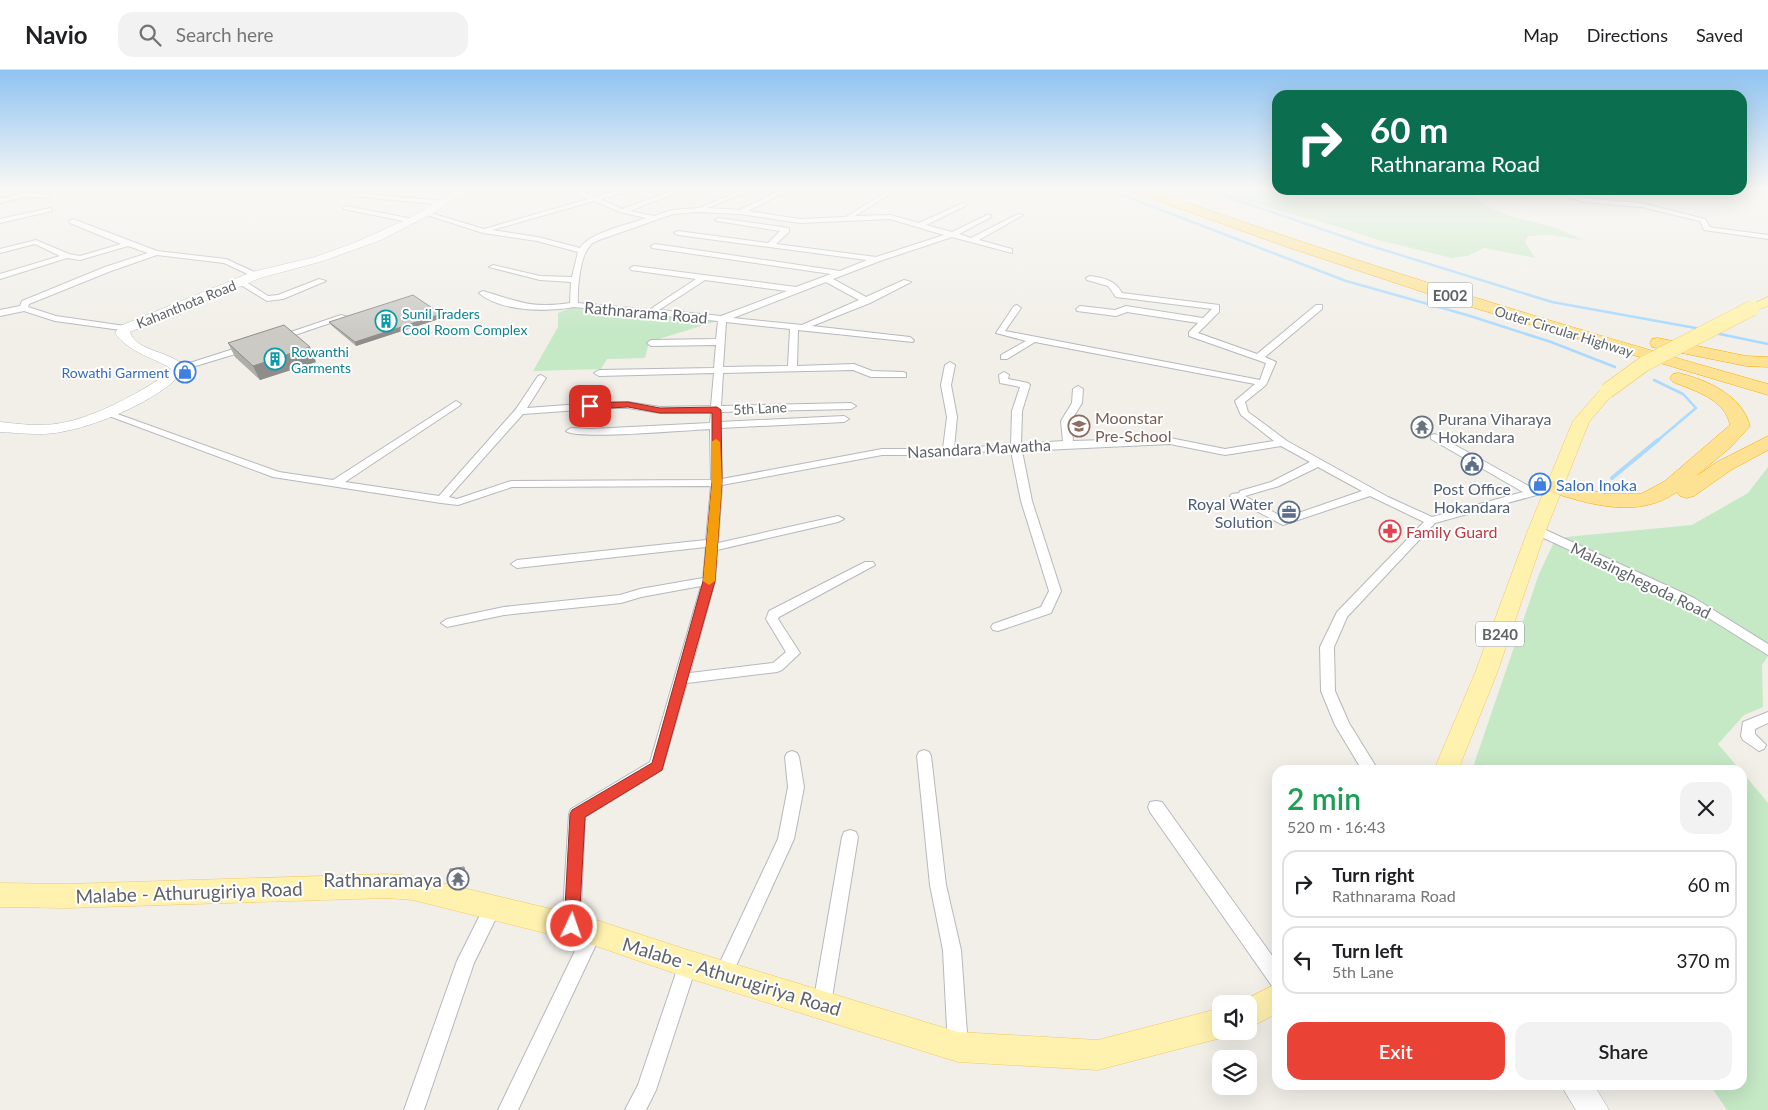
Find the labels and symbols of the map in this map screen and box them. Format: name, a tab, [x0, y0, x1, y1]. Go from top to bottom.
street label: Kahanthota Road	[134, 276, 238, 332]
road number: E002	[1428, 282, 1472, 308]
street label: Rathnarama Road	[584, 297, 708, 327]
street label: Outer Circular Highway	[1493, 302, 1636, 360]
place label: Sunil Traders Cool Room Complex	[402, 305, 527, 338]
building icon: Sunil Traders Cool Room Complex	[374, 309, 398, 333]
place label: Rowanthi Garments	[291, 343, 351, 376]
building icon: Rowanthi Garments	[263, 347, 287, 371]
shop icon: Rowathi Garment	[173, 360, 197, 384]
place label: Rowathi Garment	[61, 364, 169, 381]
pin	[569, 385, 611, 427]
street label: 5th Lane	[733, 398, 787, 418]
place label: Moonstar Pre-School	[1095, 408, 1171, 445]
place label: Purana Viharaya Hokandara	[1438, 409, 1552, 446]
school or university icon: Moonstar Pre-School	[1067, 414, 1091, 438]
temple icon: Purana Viharaya Hokandara	[1410, 415, 1434, 439]
street label: Nasandara Mawatha	[907, 435, 1051, 461]
public building icon: Post Office Hokandara	[1460, 452, 1484, 476]
shop icon: Salon Inoka	[1528, 472, 1552, 496]
place label: Salon Inoka	[1556, 475, 1637, 494]
place label: Post Office Hokandara	[1433, 479, 1511, 516]
place label: Royal Water Solution	[1188, 494, 1273, 531]
office icon: Royal Water Solution	[1277, 500, 1301, 524]
pharmacy icon: Family Guard	[1378, 519, 1402, 543]
place label: Family Guard	[1406, 522, 1498, 541]
street label: Malasinghegoda Road	[1568, 538, 1714, 622]
road number: B240	[1476, 622, 1524, 646]
temple icon: Rathnaramaya	[446, 867, 470, 891]
place label: Rathnaramaya	[323, 868, 442, 891]
street label: Malabe - Athurugiriya Road	[75, 877, 303, 907]
position arrow	[545, 899, 597, 951]
street label: Malabe - Athurugiriya Road	[620, 932, 844, 1020]

